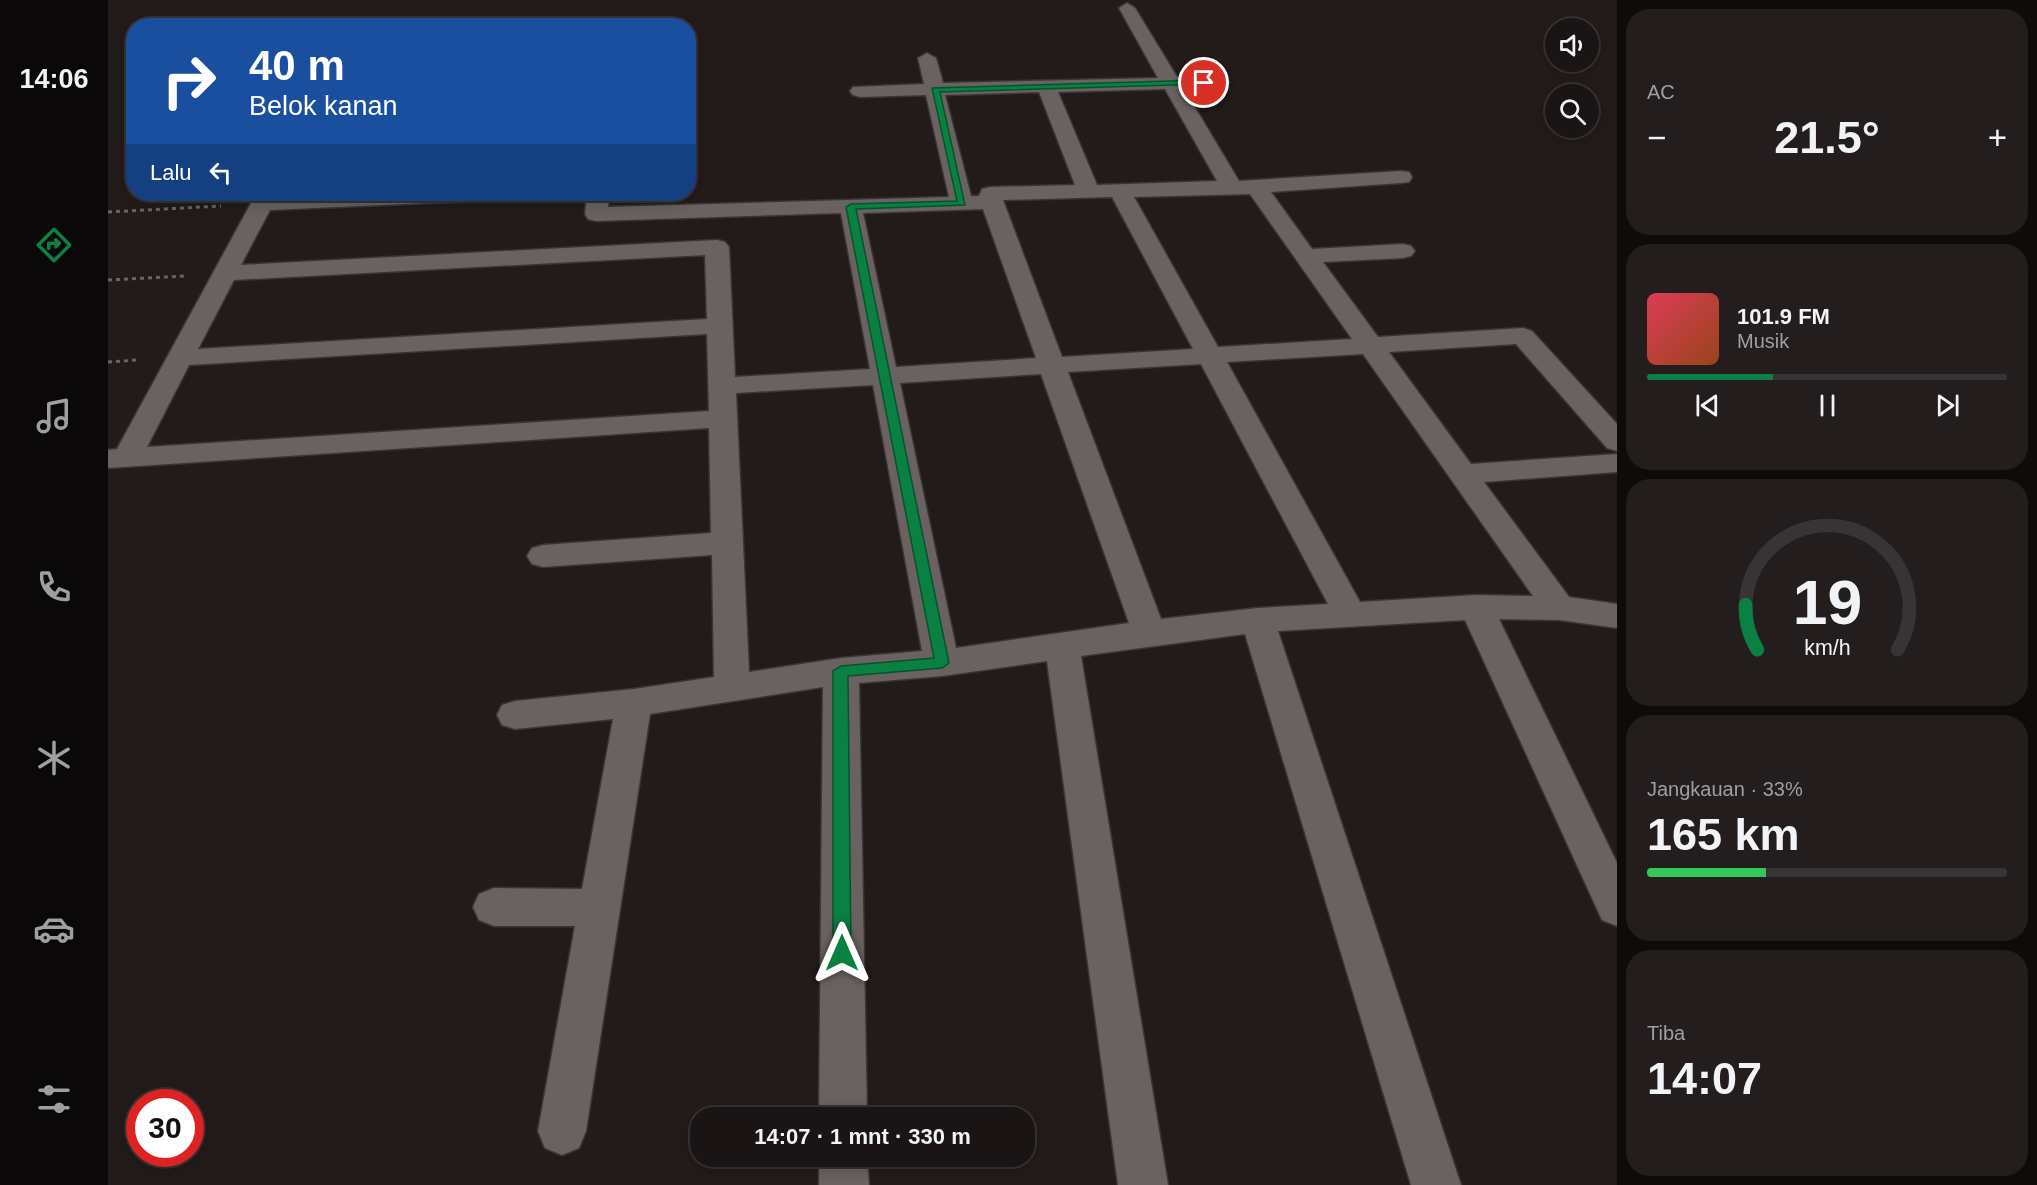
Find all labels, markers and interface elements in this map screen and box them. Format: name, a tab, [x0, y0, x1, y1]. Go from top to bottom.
map controls	[1545, 18, 1599, 138]
button: sound	[1545, 18, 1599, 72]
icon: right	[150, 42, 228, 120]
text: 40 m	[249, 42, 345, 89]
pin	[1178, 57, 1229, 108]
text: 14:06	[19, 64, 89, 94]
icon: arrive	[1187, 66, 1220, 99]
text: AC	[1647, 81, 1675, 103]
button: search	[1545, 84, 1599, 138]
text: Belok kanan	[249, 91, 398, 121]
text: 21.5°	[1774, 112, 1880, 163]
text: −	[1647, 119, 1666, 156]
text: +	[1988, 119, 2007, 156]
icon: left	[204, 156, 237, 189]
text: Lalu	[150, 160, 192, 185]
icon: directions	[33, 224, 75, 266]
text: 101.9 FM	[1737, 304, 1830, 329]
text: Musik	[1737, 330, 1789, 352]
icon: previous	[1691, 389, 1724, 422]
icon: pause	[1811, 389, 1844, 422]
icon: next	[1931, 389, 1964, 422]
icon: music	[33, 395, 75, 437]
icon: phone	[33, 566, 75, 608]
text: 19	[1792, 568, 1862, 637]
text: km/h	[1804, 636, 1850, 660]
icon: climate	[33, 737, 75, 779]
text: Jangkauan · 33%	[1647, 778, 1803, 800]
text: 165 km	[1647, 809, 1800, 860]
icon: car	[33, 908, 75, 950]
position arrow	[810, 921, 874, 985]
text: Tiba	[1647, 1022, 1685, 1044]
text: 14:07	[1647, 1053, 1762, 1104]
icon: filters	[33, 1078, 75, 1120]
speed limit sign: 30	[126, 1089, 204, 1167]
text: 14:07 · 1 mnt · 330 m	[754, 1124, 971, 1149]

